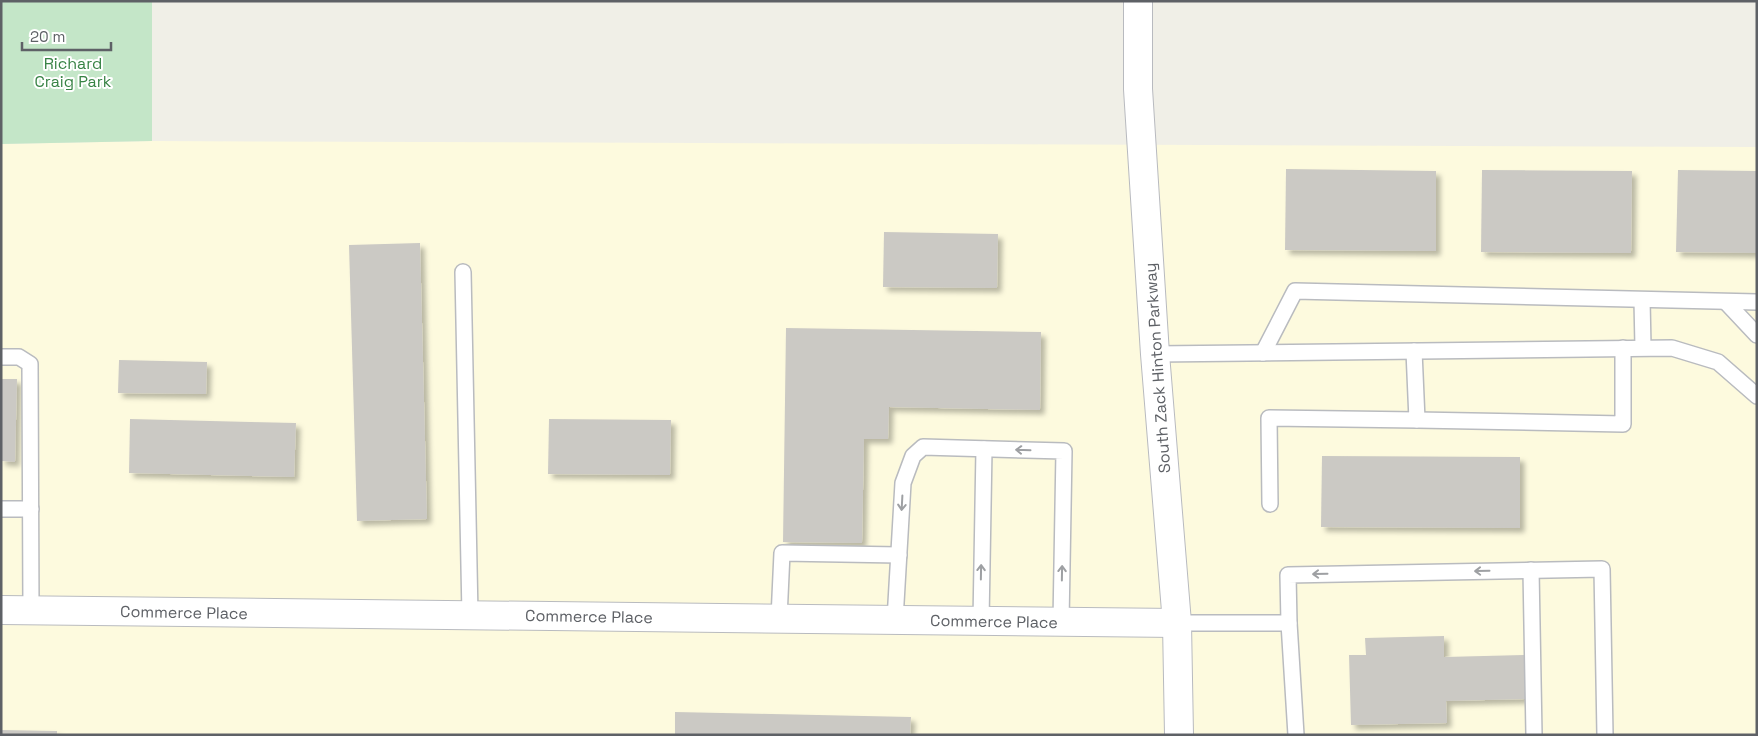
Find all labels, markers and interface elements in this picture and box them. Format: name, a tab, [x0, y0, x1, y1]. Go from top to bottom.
scale bar	[22, 20, 111, 52]
text: 20 m	[30, 27, 65, 46]
park label: Richard Craig Park	[35, 53, 112, 92]
street label: South Zack Hinton Parkway	[1140, 262, 1175, 474]
one-way arrow	[1015, 445, 1032, 455]
one-way arrow	[897, 495, 906, 511]
one-way arrow	[977, 564, 986, 580]
one-way arrow	[1057, 565, 1066, 581]
one-way arrow	[1475, 566, 1491, 575]
one-way arrow	[1312, 569, 1328, 579]
street label: Commerce Place	[120, 601, 248, 624]
street label: Commerce Place	[525, 605, 653, 628]
street label: Commerce Place	[930, 610, 1058, 633]

